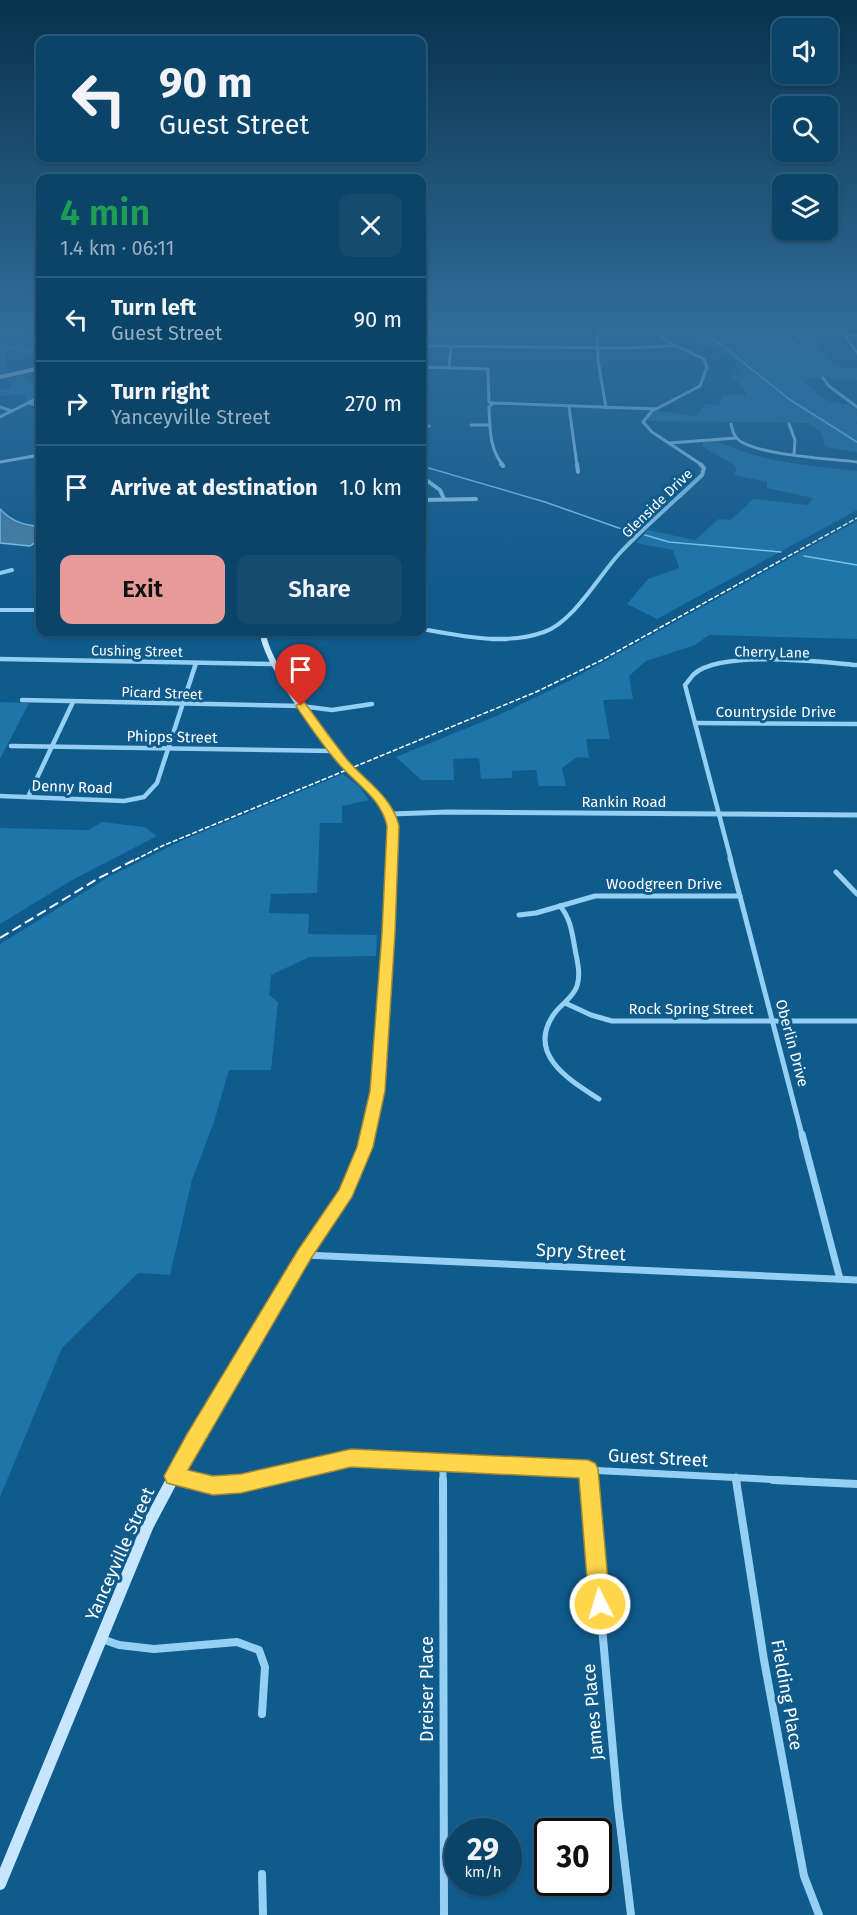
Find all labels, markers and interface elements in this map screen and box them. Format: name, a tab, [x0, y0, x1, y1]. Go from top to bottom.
map controls	[772, 18, 838, 240]
button: sound	[772, 18, 838, 84]
text: 90 m	[159, 58, 253, 108]
icon: left	[60, 60, 138, 138]
button: search	[772, 96, 838, 162]
text: Guest Street	[159, 109, 309, 141]
button: layers	[772, 174, 838, 240]
text: 4 min	[60, 191, 150, 235]
button: close	[339, 194, 402, 257]
text: 1.4 km · 06:11	[60, 236, 174, 260]
text: Turn left	[111, 294, 196, 321]
icon: left	[60, 303, 93, 336]
text: 90 m	[353, 306, 402, 333]
text: Guest Street	[111, 321, 222, 345]
text: Turn right	[111, 378, 210, 405]
icon: right	[60, 387, 93, 420]
text: 270 m	[345, 390, 402, 417]
text: Yanceyville Street	[111, 405, 270, 429]
street label: Glenside Drive	[618, 465, 696, 541]
icon: arrive	[60, 471, 93, 504]
text: Arrive at destination	[111, 474, 318, 501]
text: 1.0 km	[339, 474, 402, 501]
button: Exit	[60, 555, 225, 624]
button: Share	[237, 555, 402, 624]
street label: Cushing Street	[91, 642, 184, 661]
street label: Cherry Lane	[734, 643, 810, 662]
pin	[275, 644, 326, 706]
icon: arrive	[284, 653, 317, 686]
street label: Picard Street	[121, 684, 204, 703]
street label: Countryside Drive	[716, 703, 836, 721]
street label: Phipps Street	[126, 727, 218, 747]
street label: Denny Road	[31, 777, 113, 797]
street label: Rankin Road	[581, 793, 667, 811]
street label: Woodgreen Drive	[606, 875, 722, 893]
street label: Oberlin Drive	[772, 997, 812, 1089]
street label: Rock Spring Street	[629, 1000, 754, 1018]
street label: Spry Street	[536, 1239, 627, 1265]
street label: Guest Street	[607, 1444, 709, 1472]
street label: Yanceyville Street	[81, 1484, 159, 1624]
position arrow	[568, 1572, 632, 1636]
street label: Dreiser Place	[416, 1636, 438, 1742]
street label: Fielding Place	[766, 1638, 808, 1752]
street label: James Place	[578, 1663, 608, 1761]
speed limit sign: 30	[534, 1818, 612, 1896]
text: 29	[467, 1832, 499, 1868]
text: km/h	[464, 1863, 502, 1881]

